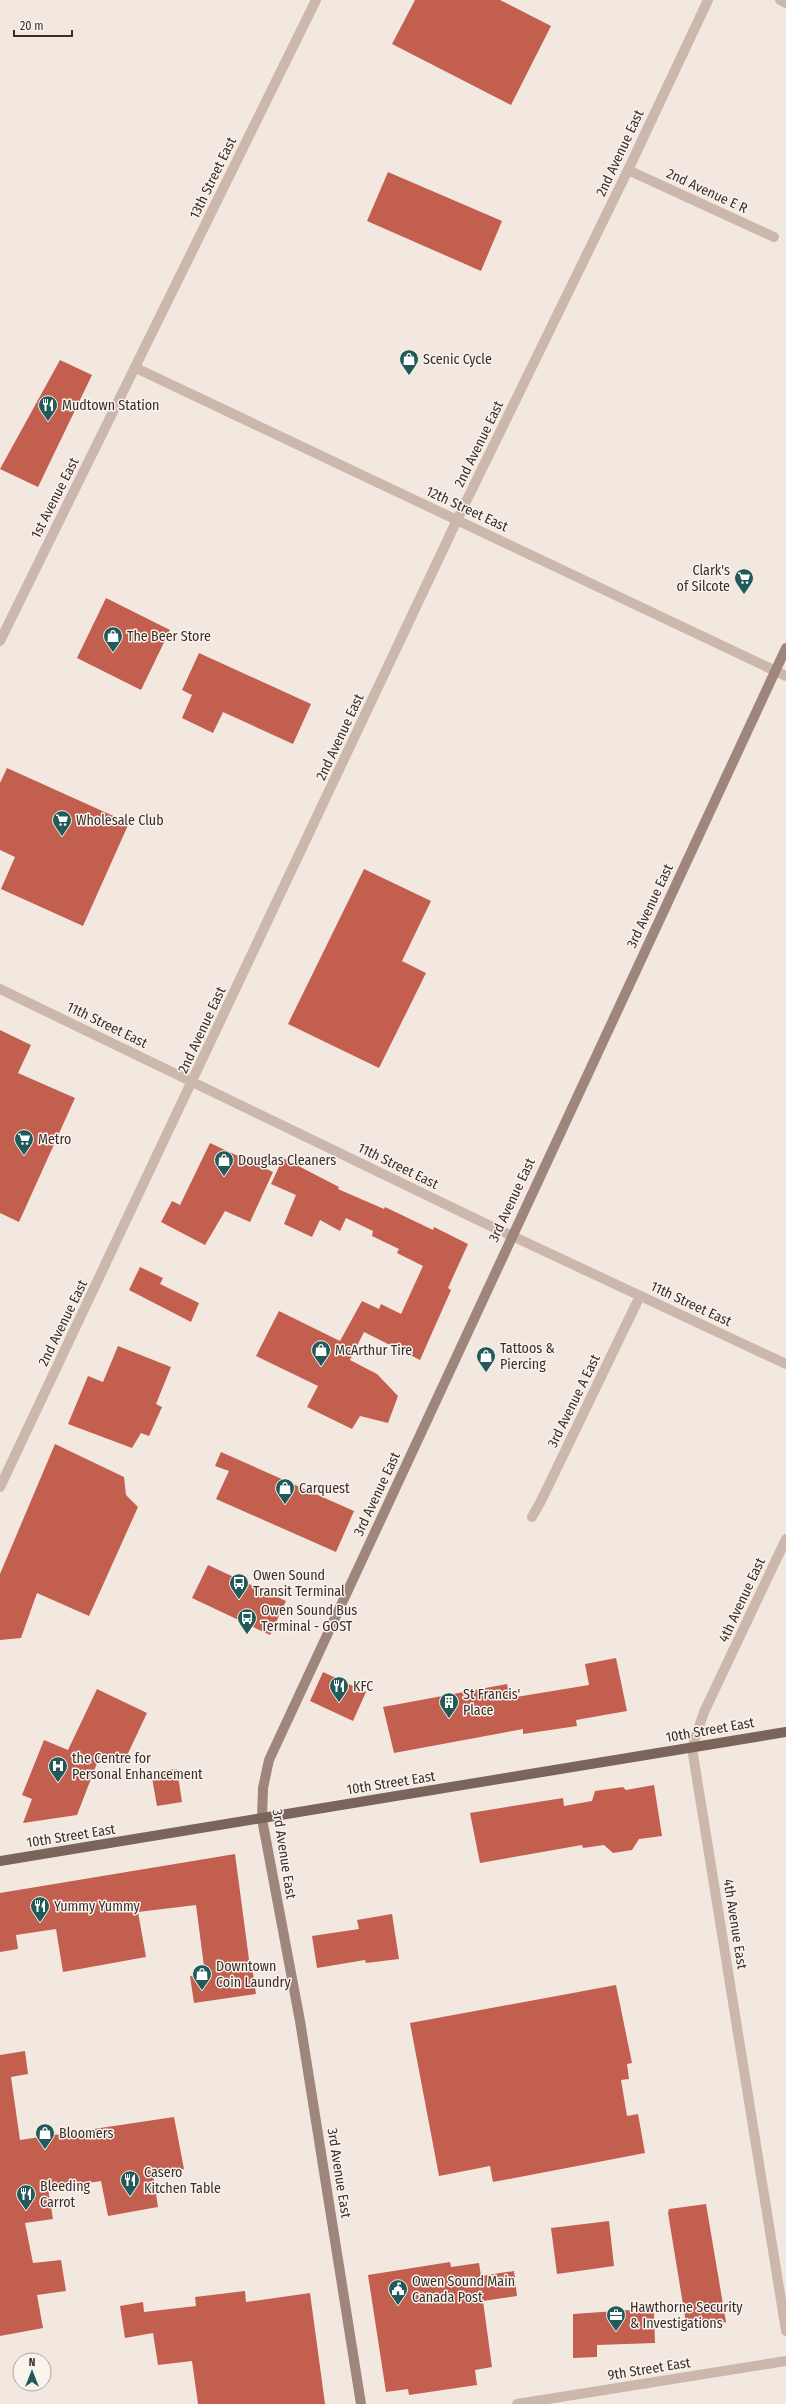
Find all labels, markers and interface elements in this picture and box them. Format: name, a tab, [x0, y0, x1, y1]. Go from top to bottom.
scale bar	[14, 12, 72, 38]
text: 20 m	[20, 19, 44, 33]
street label: 2nd Avenue East	[593, 107, 648, 199]
street label: 13th Street East	[186, 134, 240, 221]
street label: 2nd Avenue E R	[664, 165, 750, 217]
shop icon: Scenic Cycle	[398, 348, 420, 376]
place label: Scenic Cycle	[423, 351, 492, 368]
restaurant icon: Mudtown Station	[37, 394, 59, 422]
place label: Mudtown Station	[62, 397, 159, 414]
street label: 2nd Avenue East	[451, 398, 507, 490]
street label: 1st Avenue East	[27, 454, 83, 541]
street label: 12th Street East	[423, 483, 511, 536]
place label: Clark's of Silcote	[677, 562, 730, 595]
supermarket icon: Clark's of Silcote	[733, 567, 755, 595]
shop icon: The Beer Store	[102, 625, 124, 653]
place label: The Beer Store	[127, 628, 211, 645]
street label: 2nd Avenue East	[313, 691, 368, 783]
supermarket icon: Wholesale Club	[51, 809, 73, 837]
place label: Wholesale Club	[76, 812, 164, 829]
street label: 3rd Avenue East	[623, 861, 677, 951]
street label: 2nd Avenue East	[175, 984, 230, 1076]
street label: 11th Street East	[64, 998, 150, 1052]
supermarket icon: Metro	[13, 1128, 35, 1156]
place label: Metro	[38, 1131, 71, 1148]
street label: 11th Street East	[355, 1139, 441, 1193]
shop icon: Douglas Cleaners	[213, 1149, 235, 1177]
place label: Douglas Cleaners	[238, 1152, 336, 1169]
street label: 3rd Avenue East	[485, 1155, 539, 1245]
street label: 2nd Avenue East	[35, 1277, 91, 1369]
street label: 11th Street East	[648, 1278, 735, 1330]
shop icon: McArthur Tire	[310, 1339, 332, 1367]
place label: Tattoos & Piercing	[500, 1340, 555, 1373]
place label: McArthur Tire	[335, 1342, 412, 1359]
shop icon: Tattoos & Piercing	[475, 1345, 497, 1373]
street label: 3rd Avenue A East	[544, 1351, 604, 1450]
street label: 3rd Avenue East	[350, 1449, 404, 1539]
shop icon: Carquest	[274, 1477, 296, 1505]
place label: Carquest	[299, 1480, 350, 1497]
street label: 4th Avenue East	[715, 1555, 769, 1645]
place label: Owen Sound Transit Terminal	[253, 1567, 345, 1600]
bus stop icon: Owen Sound Transit Terminal	[228, 1572, 250, 1600]
place label: Owen Sound Bus Terminal - GOST	[261, 1602, 357, 1635]
bus stop icon: Owen Sound Bus Terminal - GOST	[236, 1607, 258, 1635]
restaurant icon: KFC	[328, 1675, 350, 1703]
place label: KFC	[353, 1678, 373, 1695]
place label: St Francis' Place	[463, 1686, 520, 1719]
building icon: St Francis' Place	[438, 1691, 460, 1719]
street label: 10th Street East	[664, 1714, 756, 1746]
place label: the Centre for Personal Enhancement	[72, 1750, 203, 1783]
hospital icon: the Centre for Personal Enhancement	[47, 1755, 69, 1783]
street label: 10th Street East	[346, 1768, 437, 1798]
street label: 3rd Avenue East	[269, 1808, 300, 1901]
street label: 10th Street East	[26, 1821, 117, 1851]
street label: 4th Avenue East	[719, 1878, 751, 1971]
restaurant icon: Yummy Yummy	[29, 1895, 51, 1923]
place label: Yummy Yummy	[54, 1898, 141, 1915]
place label: Downtown Coin Laundry	[216, 1958, 291, 1991]
shop icon: Downtown Coin Laundry	[191, 1963, 213, 1991]
shop icon: Bloomers	[34, 2122, 56, 2150]
place label: Bloomers	[59, 2125, 113, 2142]
street label: 3rd Avenue East	[324, 2127, 355, 2220]
place label: Casero Kitchen Table	[144, 2164, 221, 2197]
restaurant icon: Casero Kitchen Table	[119, 2169, 141, 2197]
place label: Bleeding Carrot	[40, 2178, 91, 2211]
restaurant icon: Bleeding Carrot	[15, 2183, 37, 2211]
place label: Owen Sound Main Canada Post	[412, 2273, 515, 2306]
public building icon: Owen Sound Main Canada Post	[387, 2278, 409, 2306]
place label: Hawthorne Security & Investigations	[630, 2299, 743, 2332]
office icon: Hawthorne Security & Investigations	[605, 2304, 627, 2332]
north arrow	[12, 2352, 52, 2392]
street label: 9th Street East	[606, 2354, 692, 2384]
text: N	[29, 2356, 35, 2369]

